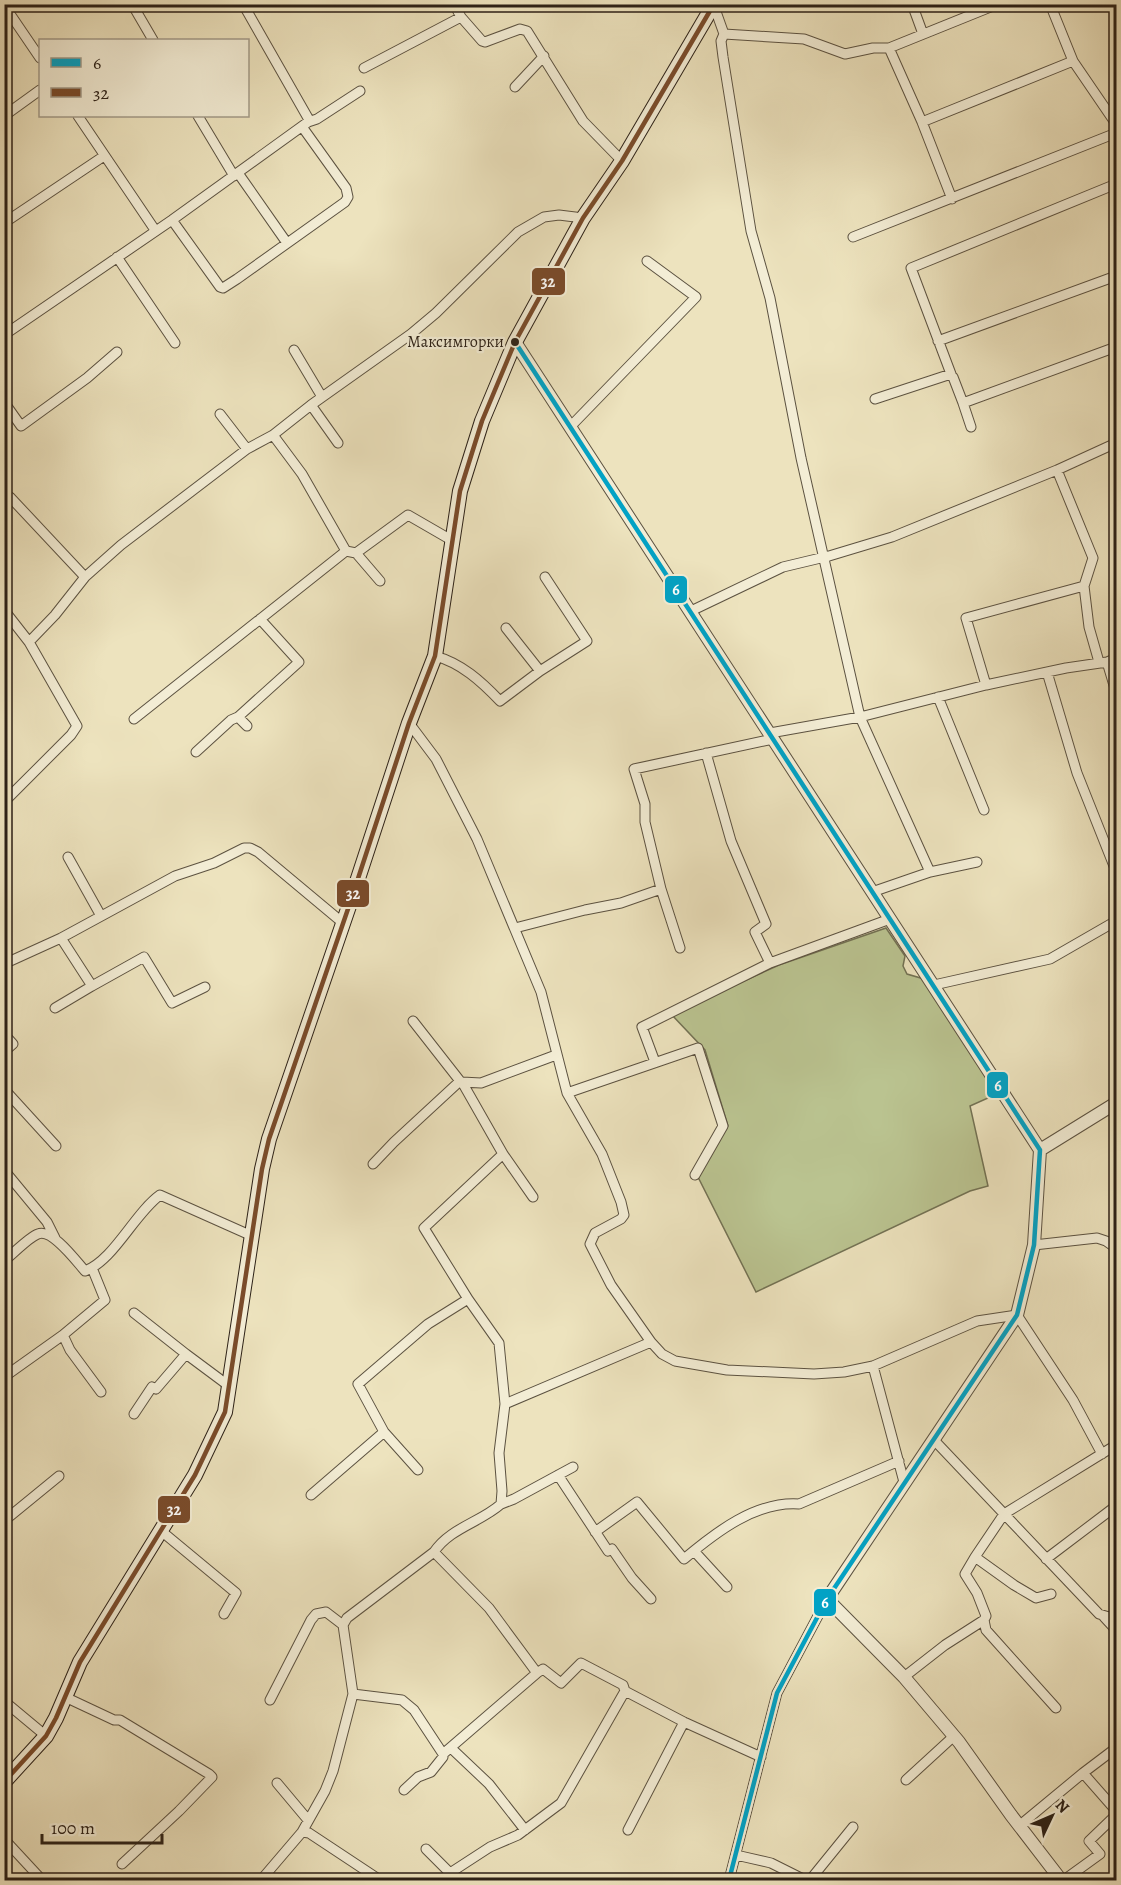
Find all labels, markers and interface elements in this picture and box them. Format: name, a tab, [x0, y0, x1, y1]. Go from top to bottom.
legend	[39, 39, 249, 117]
text: 6	[93, 51, 101, 75]
text: 32	[93, 81, 109, 105]
line badge: 32	[531, 267, 566, 296]
text: 32	[541, 271, 556, 293]
place label: Максимгорки	[407, 331, 504, 353]
marker: Максимгорки	[509, 336, 521, 348]
line badge: 6	[664, 575, 688, 604]
text: 6	[672, 579, 680, 601]
line badge: 32	[336, 879, 370, 908]
text: 32	[346, 883, 361, 905]
line badge: 6	[986, 1071, 1009, 1099]
text: 6	[994, 1075, 1002, 1097]
line badge: 32	[157, 1495, 191, 1524]
text: 32	[167, 1499, 182, 1521]
line badge: 6	[813, 1588, 837, 1617]
text: 6	[821, 1592, 829, 1614]
north arrow	[1022, 1786, 1082, 1846]
text: N	[1050, 1794, 1074, 1818]
scale bar	[42, 1807, 162, 1845]
text: 100 m	[51, 1816, 95, 1840]

